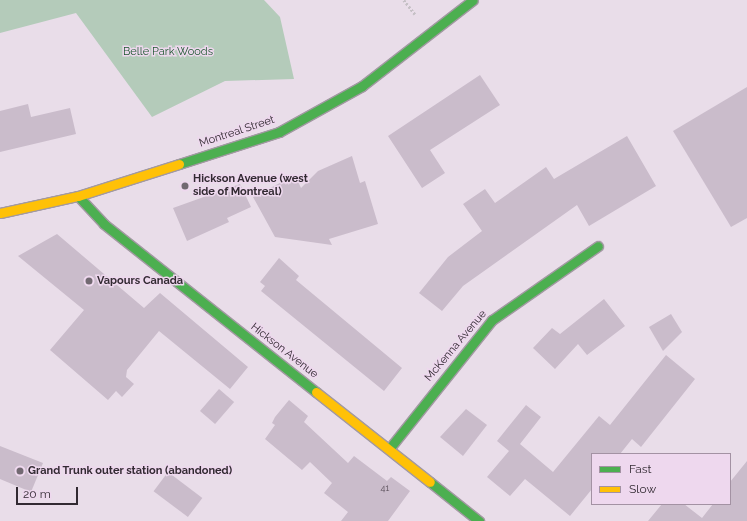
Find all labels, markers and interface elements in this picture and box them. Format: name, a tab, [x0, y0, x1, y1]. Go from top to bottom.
park label: Belle Park Woods	[123, 45, 213, 59]
street label: Montreal Street	[198, 114, 276, 150]
place label: Hickson Avenue (west side of Montreal)	[193, 173, 308, 199]
marker: Hickson Avenue (west side of Montreal)	[180, 181, 190, 191]
place label: Vapours Canada	[97, 274, 183, 288]
marker: Vapours Canada	[84, 276, 94, 286]
street label: McKenna Avenue	[422, 308, 490, 384]
street label: Hickson Avenue	[248, 321, 320, 381]
legend	[591, 453, 731, 505]
text: Fast	[629, 462, 652, 476]
place label: Grand Trunk outer station (abandoned)	[28, 464, 233, 478]
marker: Grand Trunk outer station (abandoned)	[15, 466, 25, 476]
scale bar	[18, 479, 80, 505]
text: Slow	[629, 482, 656, 496]
house number: 41	[381, 483, 389, 493]
text: 20 m	[23, 487, 51, 501]

